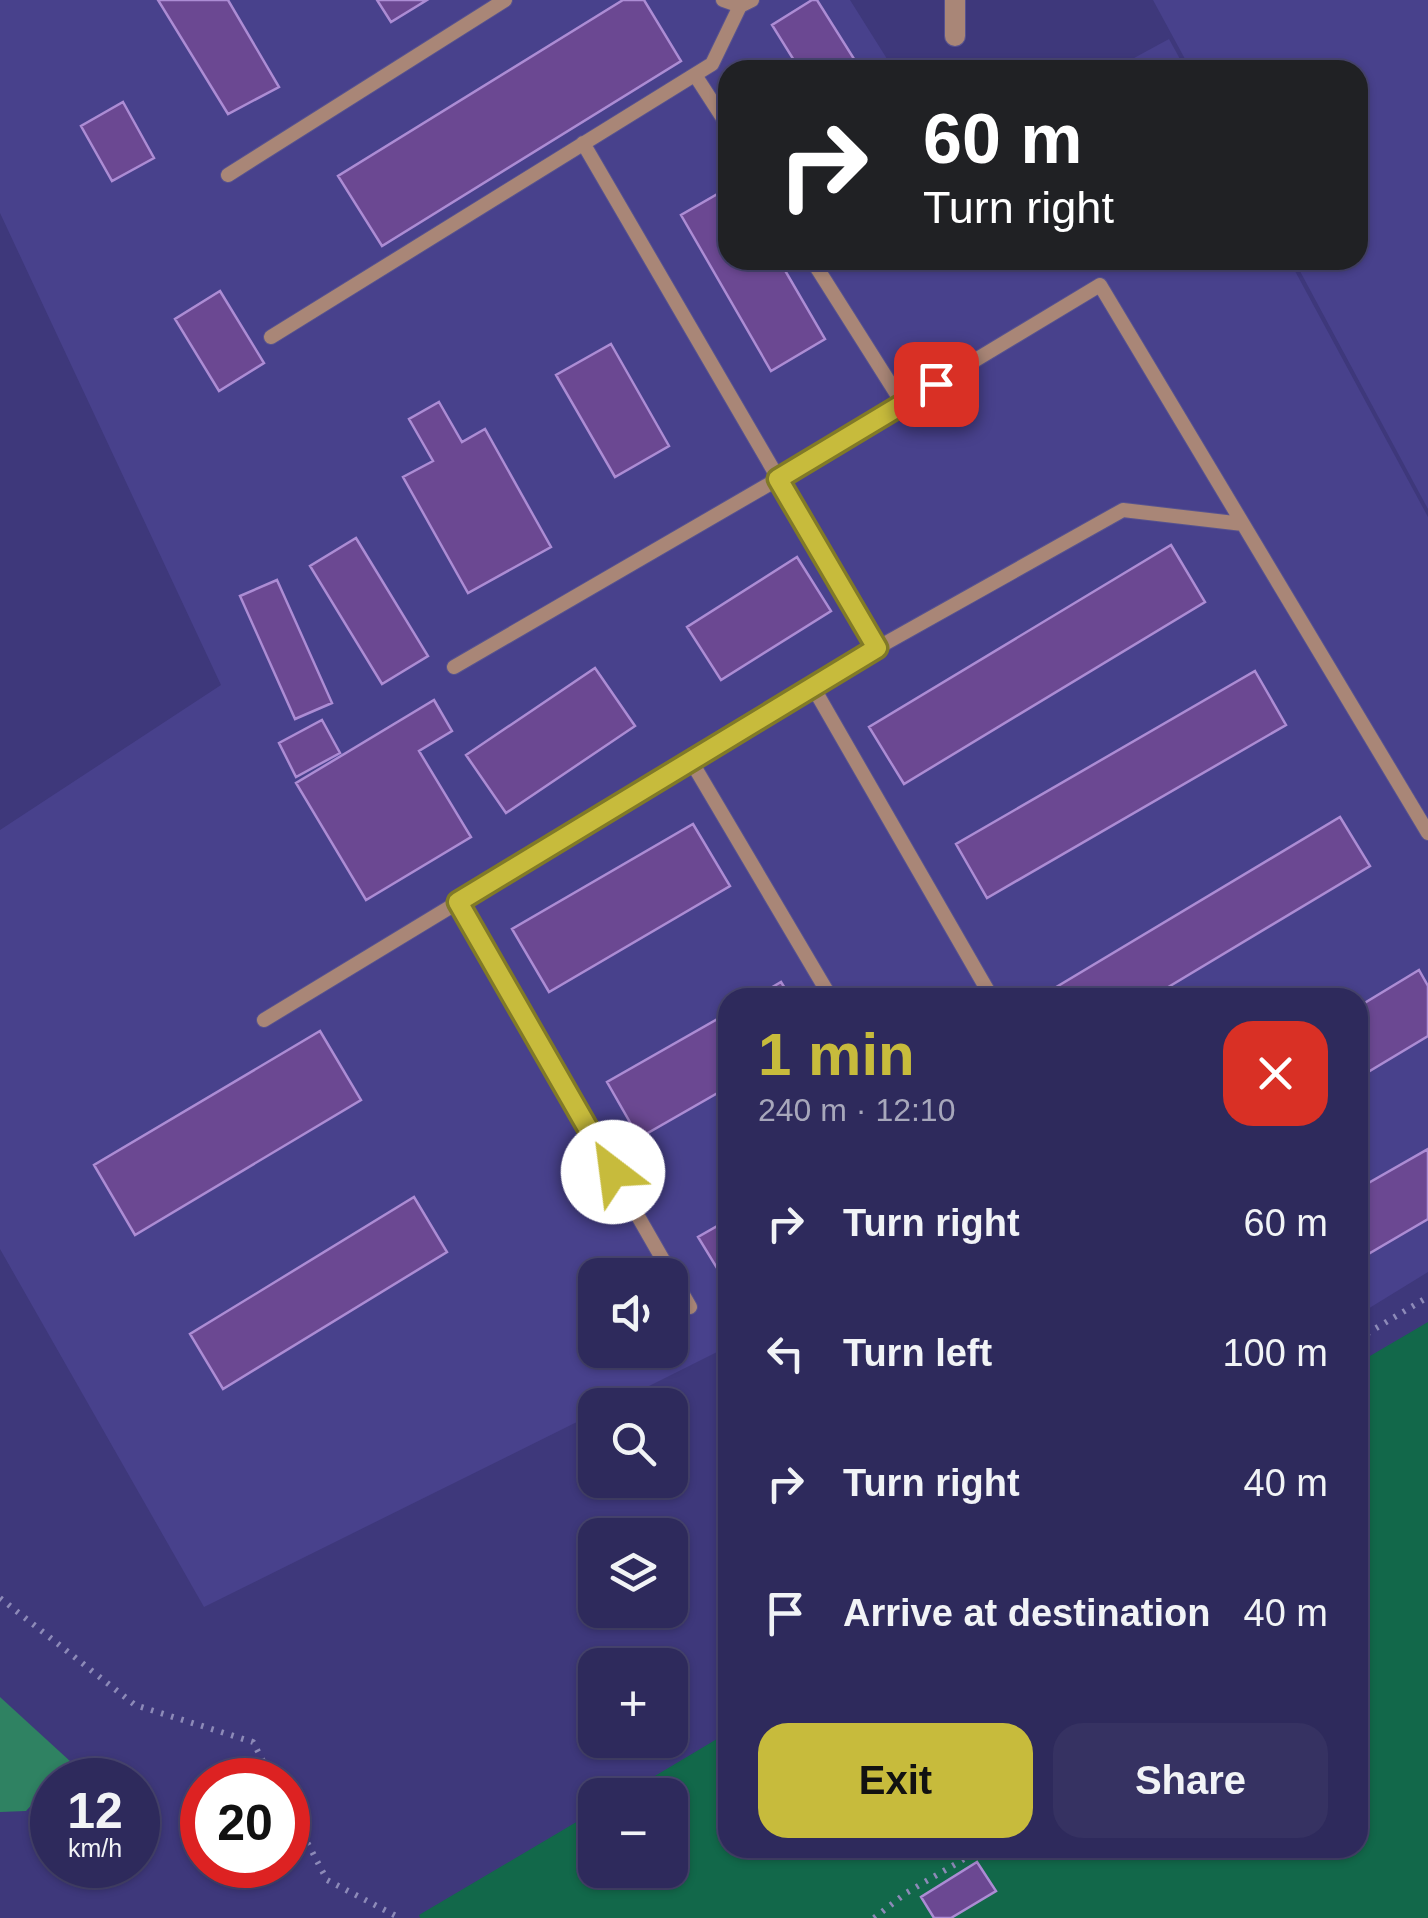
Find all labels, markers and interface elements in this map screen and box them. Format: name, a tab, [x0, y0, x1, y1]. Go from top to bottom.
icon: right	[758, 100, 888, 230]
text: 60 m	[923, 100, 1083, 178]
text: Turn right	[923, 182, 1114, 233]
pin	[894, 342, 979, 427]
icon: arrive	[909, 357, 964, 412]
text: 1 min	[758, 1021, 915, 1088]
button: close	[1223, 1021, 1328, 1126]
text: 240 m · 12:10	[758, 1092, 955, 1128]
position arrow	[561, 1120, 665, 1224]
icon: right	[758, 1196, 813, 1251]
text: Turn right	[843, 1202, 1020, 1244]
text: 60 m	[1244, 1202, 1328, 1244]
map controls	[578, 1258, 688, 1888]
button: sound	[578, 1258, 688, 1368]
icon: left	[758, 1326, 813, 1381]
text: Turn left	[843, 1332, 992, 1374]
text: 100 m	[1222, 1332, 1328, 1374]
button: search	[578, 1388, 688, 1498]
icon: right	[758, 1456, 813, 1511]
text: Turn right	[843, 1462, 1020, 1504]
text: 40 m	[1244, 1462, 1328, 1504]
button: layers	[578, 1518, 688, 1628]
icon: arrive	[758, 1586, 813, 1641]
text: Arrive at destination	[843, 1592, 1210, 1634]
text: 40 m	[1244, 1592, 1328, 1634]
button: +	[578, 1648, 688, 1758]
button: Exit	[758, 1723, 1033, 1838]
button: Share	[1053, 1723, 1328, 1838]
speed limit sign: 20	[180, 1758, 310, 1888]
button: −	[578, 1778, 688, 1888]
text: 12	[67, 1783, 123, 1839]
text: km/h	[68, 1834, 122, 1862]

